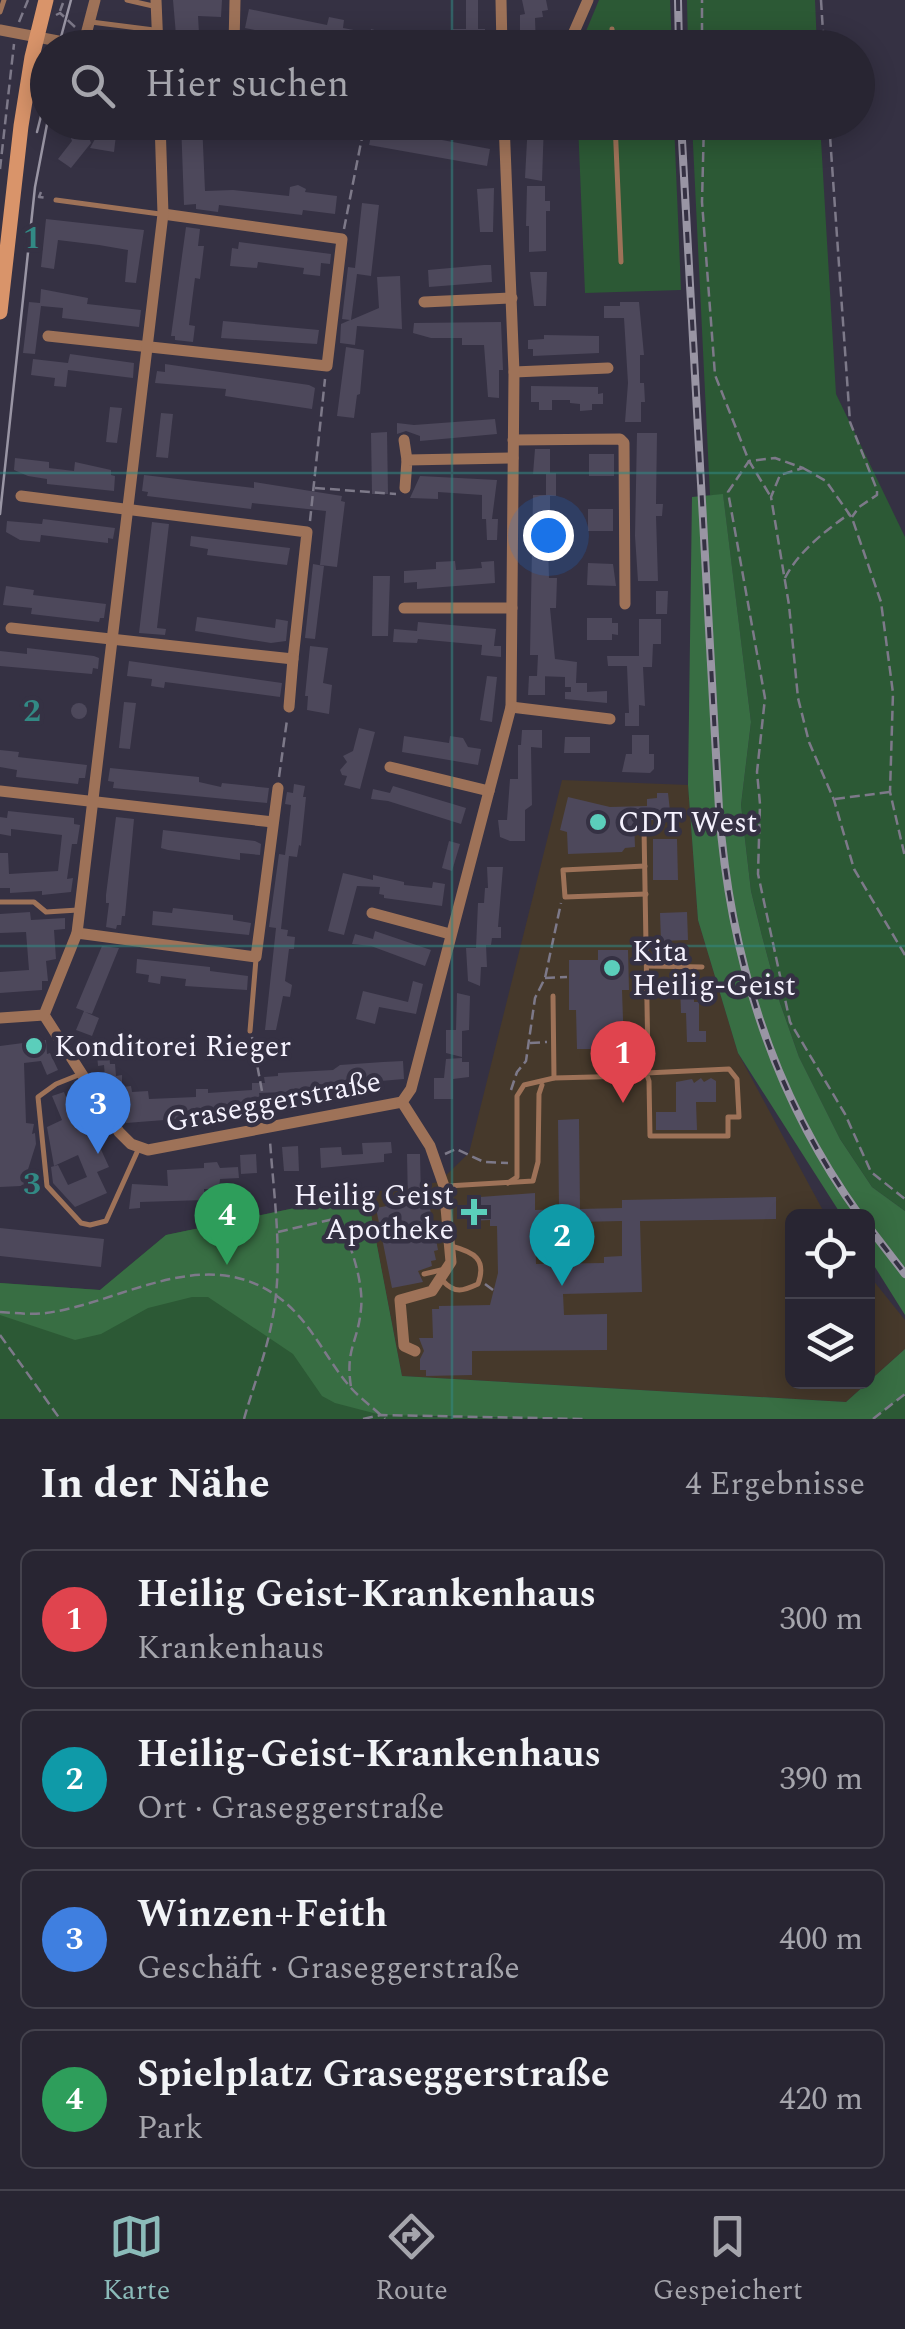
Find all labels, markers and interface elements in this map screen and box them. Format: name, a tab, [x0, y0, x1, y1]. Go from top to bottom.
search box	[30, 30, 875, 140]
text: Hier suchen	[145, 56, 349, 114]
icon: search	[65, 58, 120, 113]
text: 1	[23, 214, 41, 263]
your location	[523, 510, 574, 561]
text: 2	[23, 687, 41, 736]
place label: CDT West	[618, 800, 757, 846]
marker: CDT West	[587, 811, 609, 833]
place label: Kita Heilig-Geist	[632, 929, 796, 1009]
marker: Kita Heilig-Geist	[601, 957, 623, 979]
pin: 1	[590, 1020, 656, 1103]
place label: Konditorei Rieger	[54, 1024, 291, 1070]
marker: Konditorei Rieger	[23, 1035, 45, 1057]
street label: Graseggerstraße	[161, 1059, 385, 1145]
pin: 3	[66, 1072, 130, 1154]
text: 3	[23, 1160, 41, 1209]
place label: Heilig Geist Apotheke	[293, 1173, 454, 1253]
pin: 4	[194, 1182, 260, 1265]
marker: Heilig Geist Apotheke	[463, 1201, 485, 1223]
pin: 2	[530, 1204, 594, 1286]
map controls	[785, 1209, 875, 1389]
button: locate	[785, 1209, 875, 1299]
button: layers	[785, 1299, 875, 1389]
text: In der Nähe	[40, 1453, 270, 1516]
text: 4 Ergebnisse	[686, 1460, 865, 1509]
text: Heilig Geist-Krankenhaus	[137, 1566, 596, 1624]
text: 1	[66, 1595, 83, 1644]
text: 300 m	[779, 1595, 863, 1644]
text: Krankenhaus	[137, 1624, 325, 1673]
text: Heilig-Geist-Krankenhaus	[137, 1726, 601, 1784]
text: 2	[66, 1755, 83, 1804]
text: 390 m	[779, 1755, 863, 1804]
text: Ort · Graseggerstraße	[137, 1784, 444, 1833]
text: Winzen+Feith	[137, 1886, 388, 1944]
text: 3	[66, 1915, 83, 1964]
text: 400 m	[779, 1915, 863, 1964]
text: Geschäft · Graseggerstraße	[137, 1944, 520, 1993]
text: Spielplatz Graseggerstraße	[137, 2046, 610, 2104]
text: 4	[66, 2075, 83, 2124]
text: 420 m	[779, 2075, 863, 2124]
text: Park	[137, 2104, 203, 2153]
tab: Karte	[102, 2209, 170, 2312]
tab: Route	[375, 2209, 448, 2312]
tab: Gespeichert	[653, 2209, 803, 2312]

